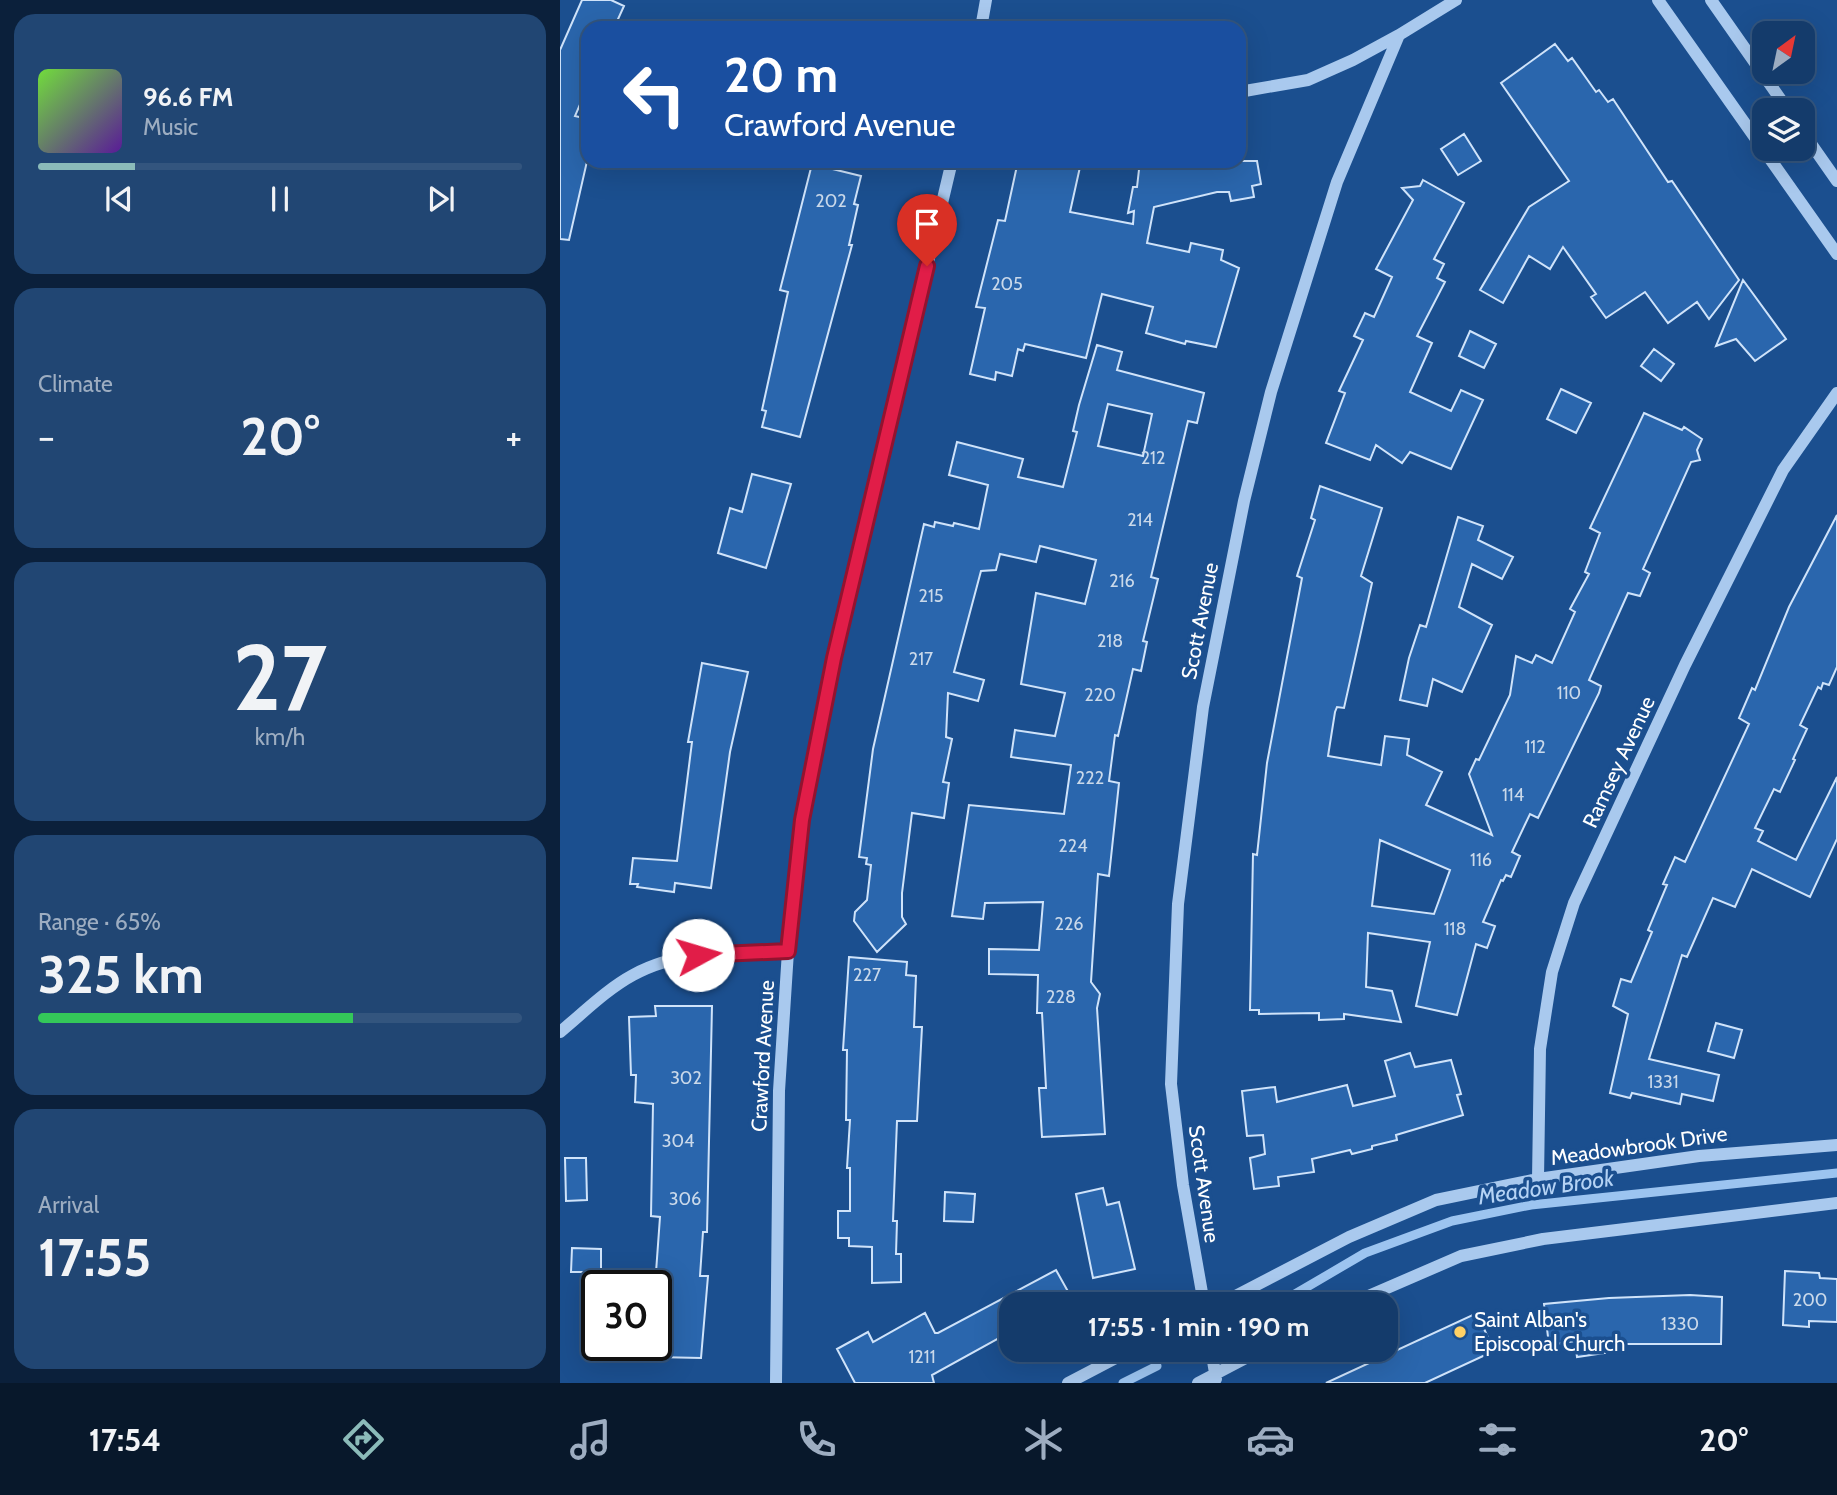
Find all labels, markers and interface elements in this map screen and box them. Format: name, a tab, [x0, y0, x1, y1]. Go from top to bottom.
north arrow	[1752, 21, 1815, 84]
map controls	[1752, 21, 1815, 161]
text: 20 m	[724, 45, 838, 104]
icon: left	[609, 49, 700, 140]
text: 96.6 FM	[143, 81, 233, 113]
button: layers	[1752, 98, 1815, 161]
text: Crawford Avenue	[724, 105, 956, 144]
text: Music	[143, 113, 198, 141]
icon: previous	[100, 180, 138, 218]
icon: pause	[261, 180, 299, 218]
icon: next	[422, 180, 460, 218]
house number: 202	[815, 190, 847, 212]
pin	[897, 194, 957, 266]
icon: arrive	[908, 205, 946, 243]
house number: 205	[991, 273, 1023, 295]
text: Climate	[38, 370, 113, 398]
text: 20°	[240, 405, 320, 468]
text: −	[38, 413, 55, 460]
text: +	[505, 413, 522, 460]
house number: 212	[1141, 447, 1165, 469]
house number: 214	[1127, 509, 1153, 531]
street label: Scott Avenue	[1176, 560, 1223, 681]
house number: 216	[1109, 570, 1135, 592]
house number: 215	[918, 585, 944, 607]
text: 27	[233, 622, 327, 733]
house number: 218	[1097, 630, 1123, 652]
house number: 217	[909, 648, 933, 670]
house number: 110	[1557, 682, 1581, 704]
house number: 220	[1084, 684, 1116, 706]
street label: Ramsey Avenue	[1577, 692, 1660, 832]
text: km/h	[255, 723, 305, 751]
house number: 112	[1524, 736, 1546, 758]
house number: 222	[1076, 767, 1104, 789]
house number: 114	[1502, 784, 1524, 806]
house number: 224	[1058, 835, 1088, 857]
house number: 116	[1470, 849, 1492, 871]
text: Range · 65%	[38, 908, 161, 936]
house number: 226	[1054, 913, 1084, 935]
position arrow	[661, 918, 735, 992]
house number: 118	[1444, 918, 1466, 940]
text: 325 km	[38, 943, 204, 1006]
house number: 227	[853, 964, 881, 986]
street label: Crawford Avenue	[746, 979, 779, 1132]
house number: 228	[1046, 986, 1076, 1008]
house number: 302	[670, 1067, 702, 1089]
house number: 1331	[1647, 1071, 1679, 1093]
street label: Meadowbrook Drive	[1549, 1121, 1729, 1170]
street label: Scott Avenue	[1184, 1124, 1225, 1245]
house number: 304	[662, 1130, 694, 1152]
water label: Meadow Brook	[1475, 1163, 1617, 1211]
house number: 306	[669, 1188, 701, 1210]
text: Arrival	[38, 1191, 99, 1219]
text: 17:55	[38, 1226, 151, 1289]
speed limit sign: 30	[581, 1270, 672, 1361]
house number: 200	[1793, 1289, 1827, 1311]
place label: Saint Alban's Episcopal Church	[1474, 1307, 1625, 1356]
text: 17:55 · 1 min · 190 m	[1088, 1311, 1309, 1343]
house number: 1330	[1661, 1313, 1699, 1335]
marker: Saint Alban's Episcopal Church	[1452, 1324, 1468, 1340]
house number: 1211	[908, 1346, 936, 1368]
icon: directions	[339, 1415, 388, 1464]
icon: music	[566, 1415, 615, 1464]
icon: phone	[792, 1415, 841, 1464]
icon: climate	[1019, 1415, 1068, 1464]
icon: car	[1246, 1415, 1295, 1464]
icon: filters	[1473, 1415, 1522, 1464]
text: 17:54	[89, 1420, 161, 1459]
text: 20°	[1699, 1420, 1748, 1459]

